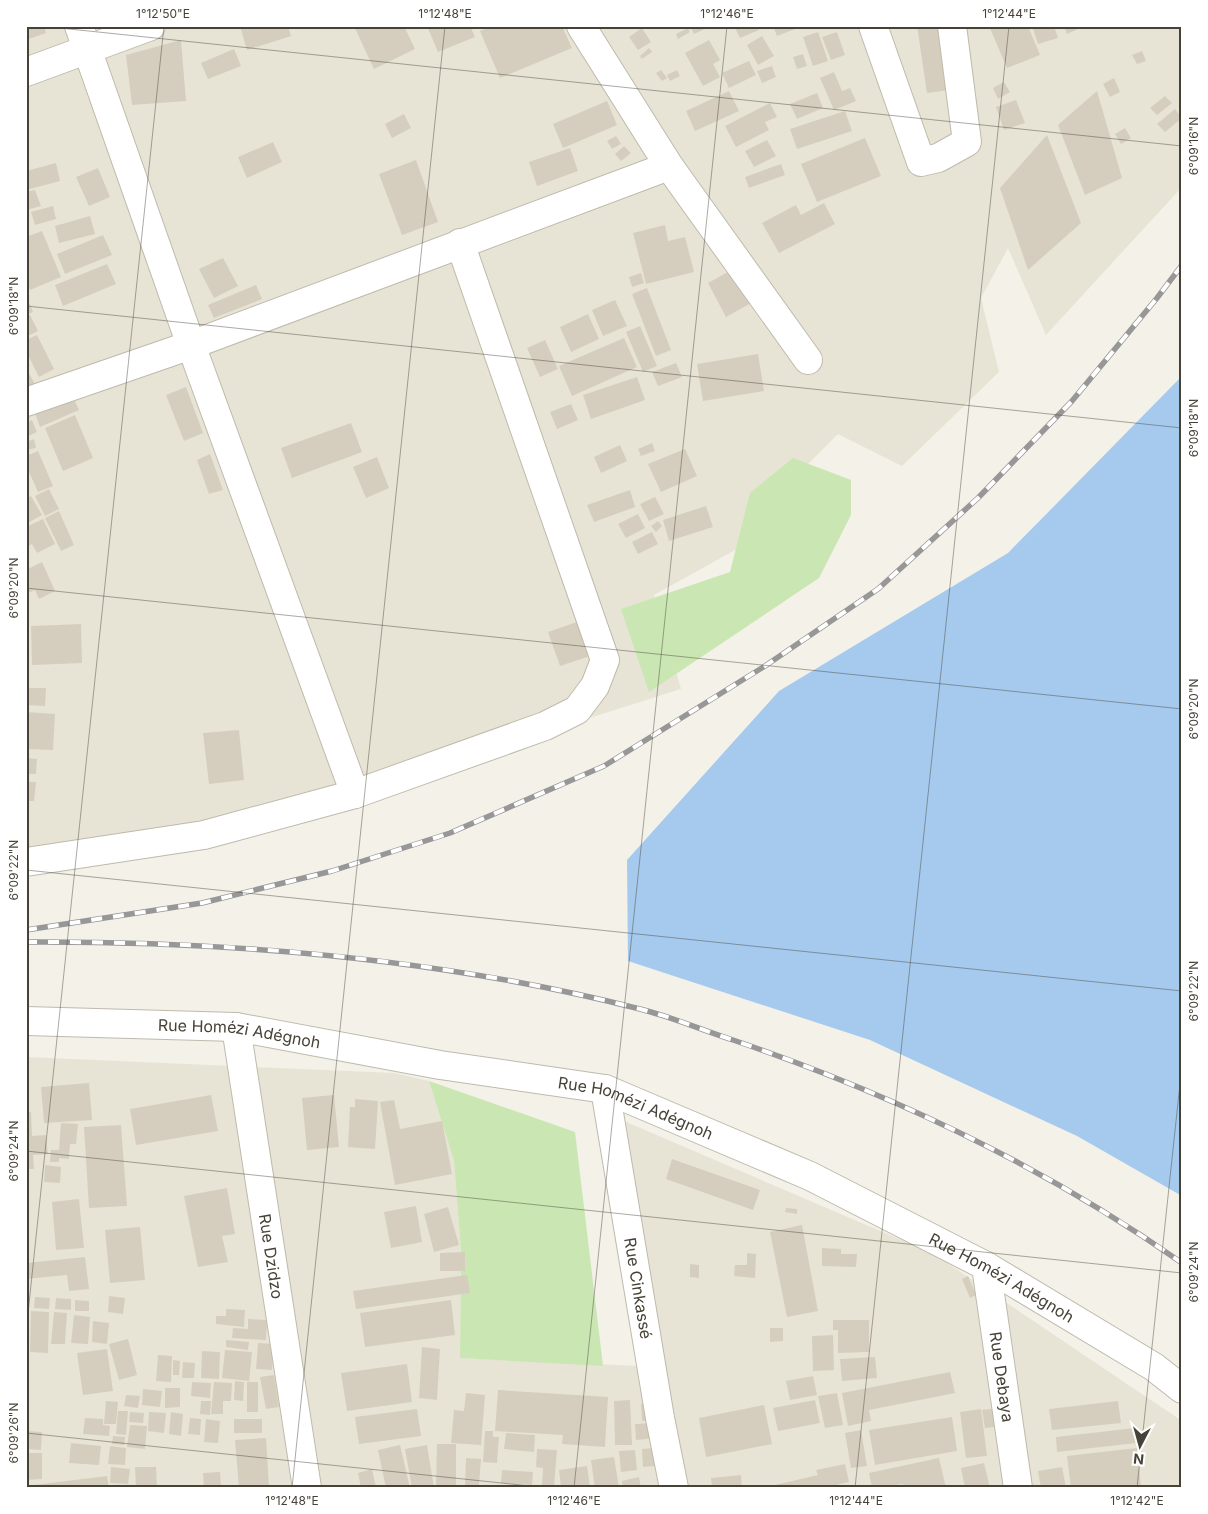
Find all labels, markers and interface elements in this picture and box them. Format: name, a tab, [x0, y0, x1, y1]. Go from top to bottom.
text: 1°12'50"E	[136, 6, 190, 21]
text: 1°12'48"E	[418, 6, 472, 21]
text: 1°12'46"E	[700, 6, 754, 21]
text: 1°12'44"E	[982, 6, 1036, 21]
text: 6°09'16"N	[1186, 117, 1201, 175]
text: 6°09'18"N	[6, 277, 21, 335]
text: 6°09'18"N	[1186, 399, 1201, 457]
text: 6°09'20"N	[6, 557, 21, 619]
text: 6°09'20"N	[1186, 678, 1201, 740]
text: 6°09'22"N	[6, 840, 21, 900]
text: 6°09'22"N	[1186, 961, 1201, 1021]
street label: Rue Homézi Adégnoh	[158, 1015, 322, 1053]
street label: Rue Homézi Adégnoh	[557, 1072, 716, 1144]
text: 6°09'24"N	[6, 1120, 21, 1182]
street label: Rue Dzidzo	[255, 1212, 288, 1300]
street label: Rue Homézi Adégnoh	[926, 1229, 1078, 1327]
street label: Rue Cinkassé	[620, 1236, 657, 1340]
text: 6°09'24"N	[1186, 1241, 1201, 1303]
street label: Rue Debaya	[986, 1330, 1018, 1423]
text: 6°09'26"N	[6, 1403, 21, 1463]
north arrow	[1116, 1422, 1166, 1472]
text: N	[1132, 1450, 1145, 1468]
text: 1°12'48"E	[265, 1493, 319, 1508]
text: 1°12'46"E	[547, 1493, 601, 1508]
text: 1°12'44"E	[829, 1493, 883, 1508]
text: 1°12'42"E	[1110, 1493, 1164, 1508]

